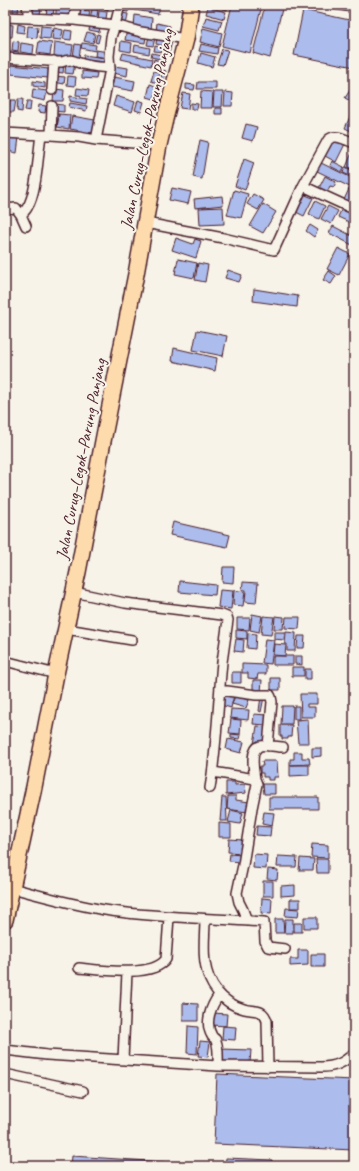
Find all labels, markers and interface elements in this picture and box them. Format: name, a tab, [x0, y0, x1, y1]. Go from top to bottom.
street label: Jalan Curug–Legok–Parung Panjang	[115, 26, 179, 232]
street label: Jalan Curug–Legok–Parung Panjang	[51, 356, 111, 562]

